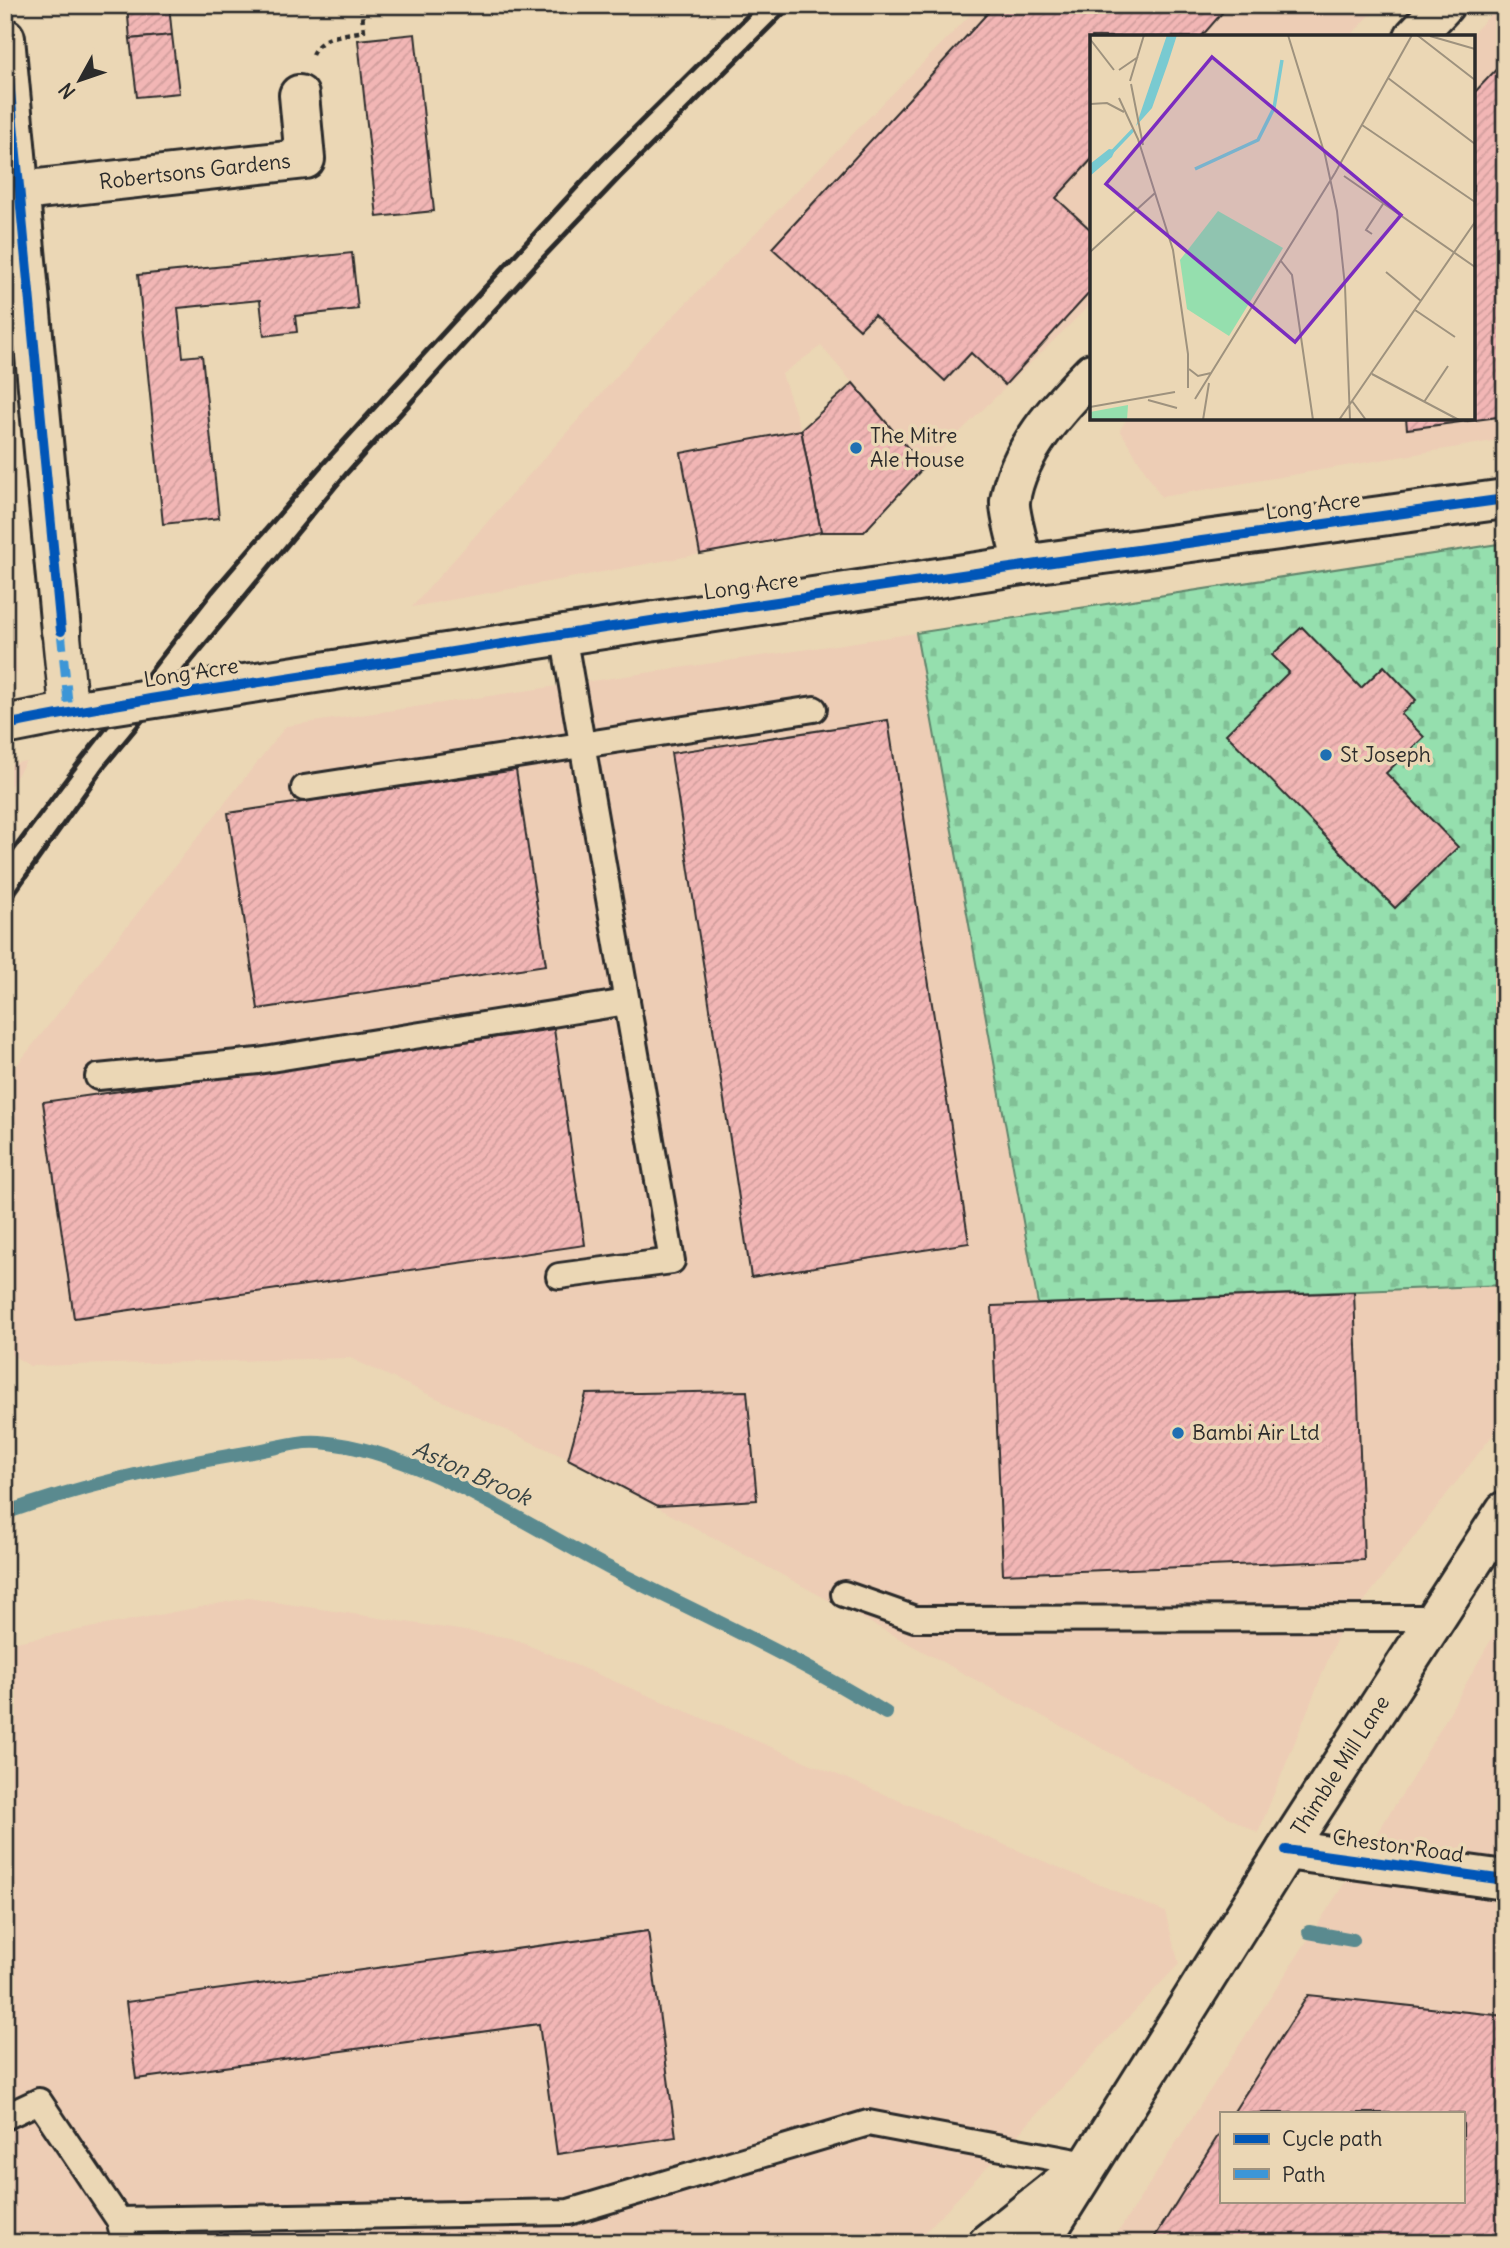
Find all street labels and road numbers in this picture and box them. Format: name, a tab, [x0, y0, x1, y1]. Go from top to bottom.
street label: Robertsons Gardens	[98, 147, 292, 195]
street label: Long Acre	[1264, 486, 1362, 526]
street label: Long Acre	[702, 566, 800, 606]
street label: Long Acre	[142, 652, 240, 693]
street label: Thimble Mill Lane	[1285, 1690, 1395, 1841]
street label: Cheston Road	[1331, 1823, 1465, 1868]

